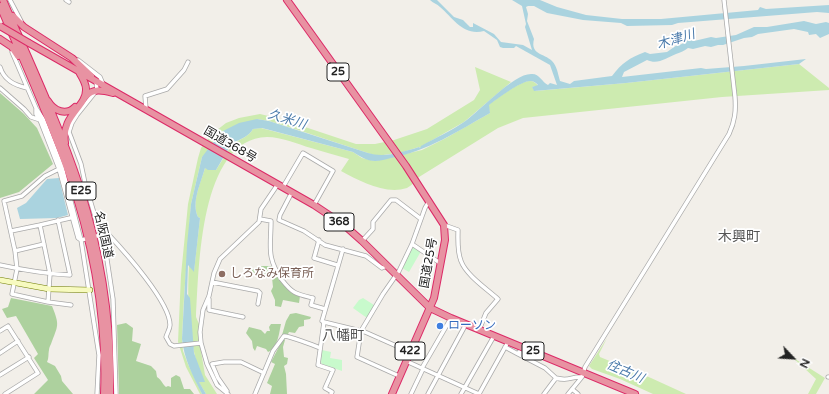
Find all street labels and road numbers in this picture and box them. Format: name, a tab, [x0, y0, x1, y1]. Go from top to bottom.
road number: 25	[327, 63, 349, 81]
street label: 国道368号	[201, 124, 259, 166]
road number: E25	[66, 182, 96, 200]
street label: 名阪国道	[91, 210, 115, 260]
road number: 368	[324, 213, 354, 231]
street label: 国道25号	[417, 237, 441, 289]
road number: 422	[395, 342, 425, 360]
road number: 25	[522, 342, 544, 360]

